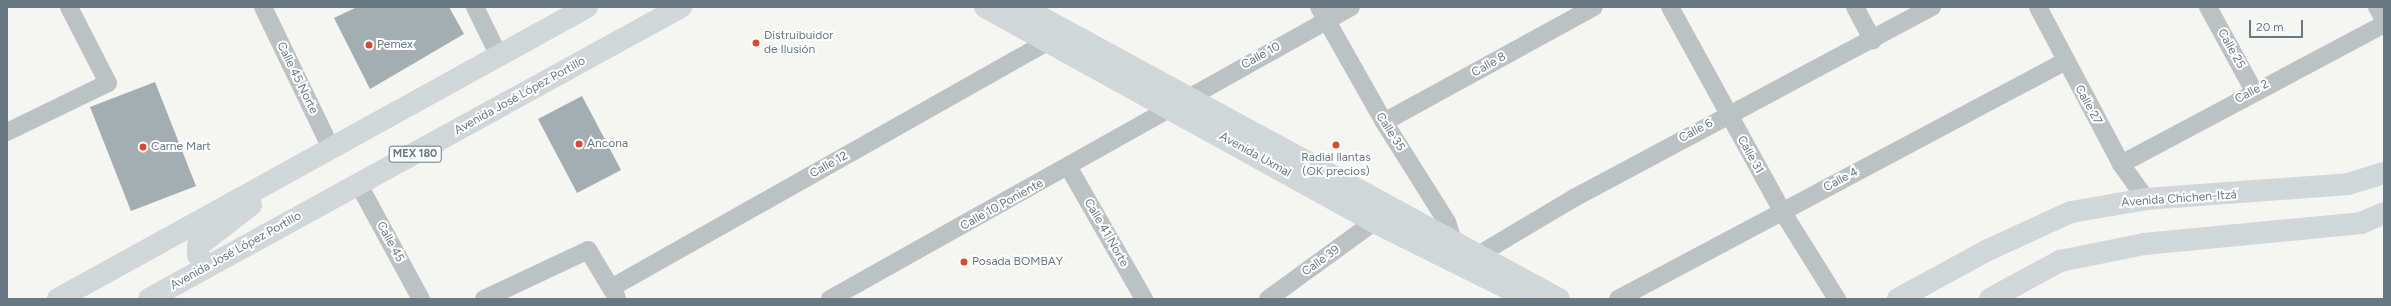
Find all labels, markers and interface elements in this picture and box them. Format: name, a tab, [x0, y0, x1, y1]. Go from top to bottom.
scale bar	[2251, 12, 2305, 38]
text: 20 m	[2256, 20, 2284, 34]
street label: Calle 25	[2214, 27, 2248, 71]
place label: Distruibuidor de Ilusión	[764, 29, 833, 57]
place label: Pemex	[377, 38, 413, 52]
marker: Distruibuidor de Ilusión	[751, 38, 761, 48]
street label: Calle 10	[1239, 39, 1283, 73]
street label: Calle 45 Norte	[273, 40, 321, 116]
marker: Pemex	[364, 40, 374, 50]
street label: Calle 8	[1469, 50, 1509, 80]
street label: Avenida José López Portillo	[452, 54, 588, 138]
street label: Calle 2	[2233, 77, 2271, 107]
street label: Calle 27	[2071, 83, 2105, 127]
street label: Calle 35	[1372, 110, 1408, 154]
street label: Calle 6	[1677, 116, 1715, 146]
street label: Avenida Uxmal	[1217, 129, 1293, 181]
street label: Calle 31	[1734, 134, 1766, 176]
place label: Ancona	[587, 137, 628, 151]
marker: Ancona	[574, 139, 584, 149]
place label: Carne Mart	[151, 140, 211, 154]
marker: Radial llantas (OK precios)	[1331, 140, 1341, 150]
marker: Carne Mart	[138, 142, 148, 152]
road number: MEX 180	[388, 145, 442, 163]
street label: Calle 12	[807, 149, 851, 181]
place label: Radial llantas (OK precios)	[1301, 151, 1371, 179]
street label: Calle 4	[1821, 165, 1861, 195]
street label: Calle 10 Poniente	[958, 176, 1046, 234]
street label: Avenida Chichen-Itzá	[2121, 188, 2237, 210]
street label: Calle 41 Norte	[1081, 196, 1131, 270]
street label: Avenida José López Portillo	[168, 209, 304, 293]
street label: Calle 45	[373, 219, 407, 265]
street label: Calle 39	[1299, 243, 1343, 279]
place label: Posada BOMBAY	[972, 255, 1063, 269]
marker: Posada BOMBAY	[959, 257, 969, 267]

